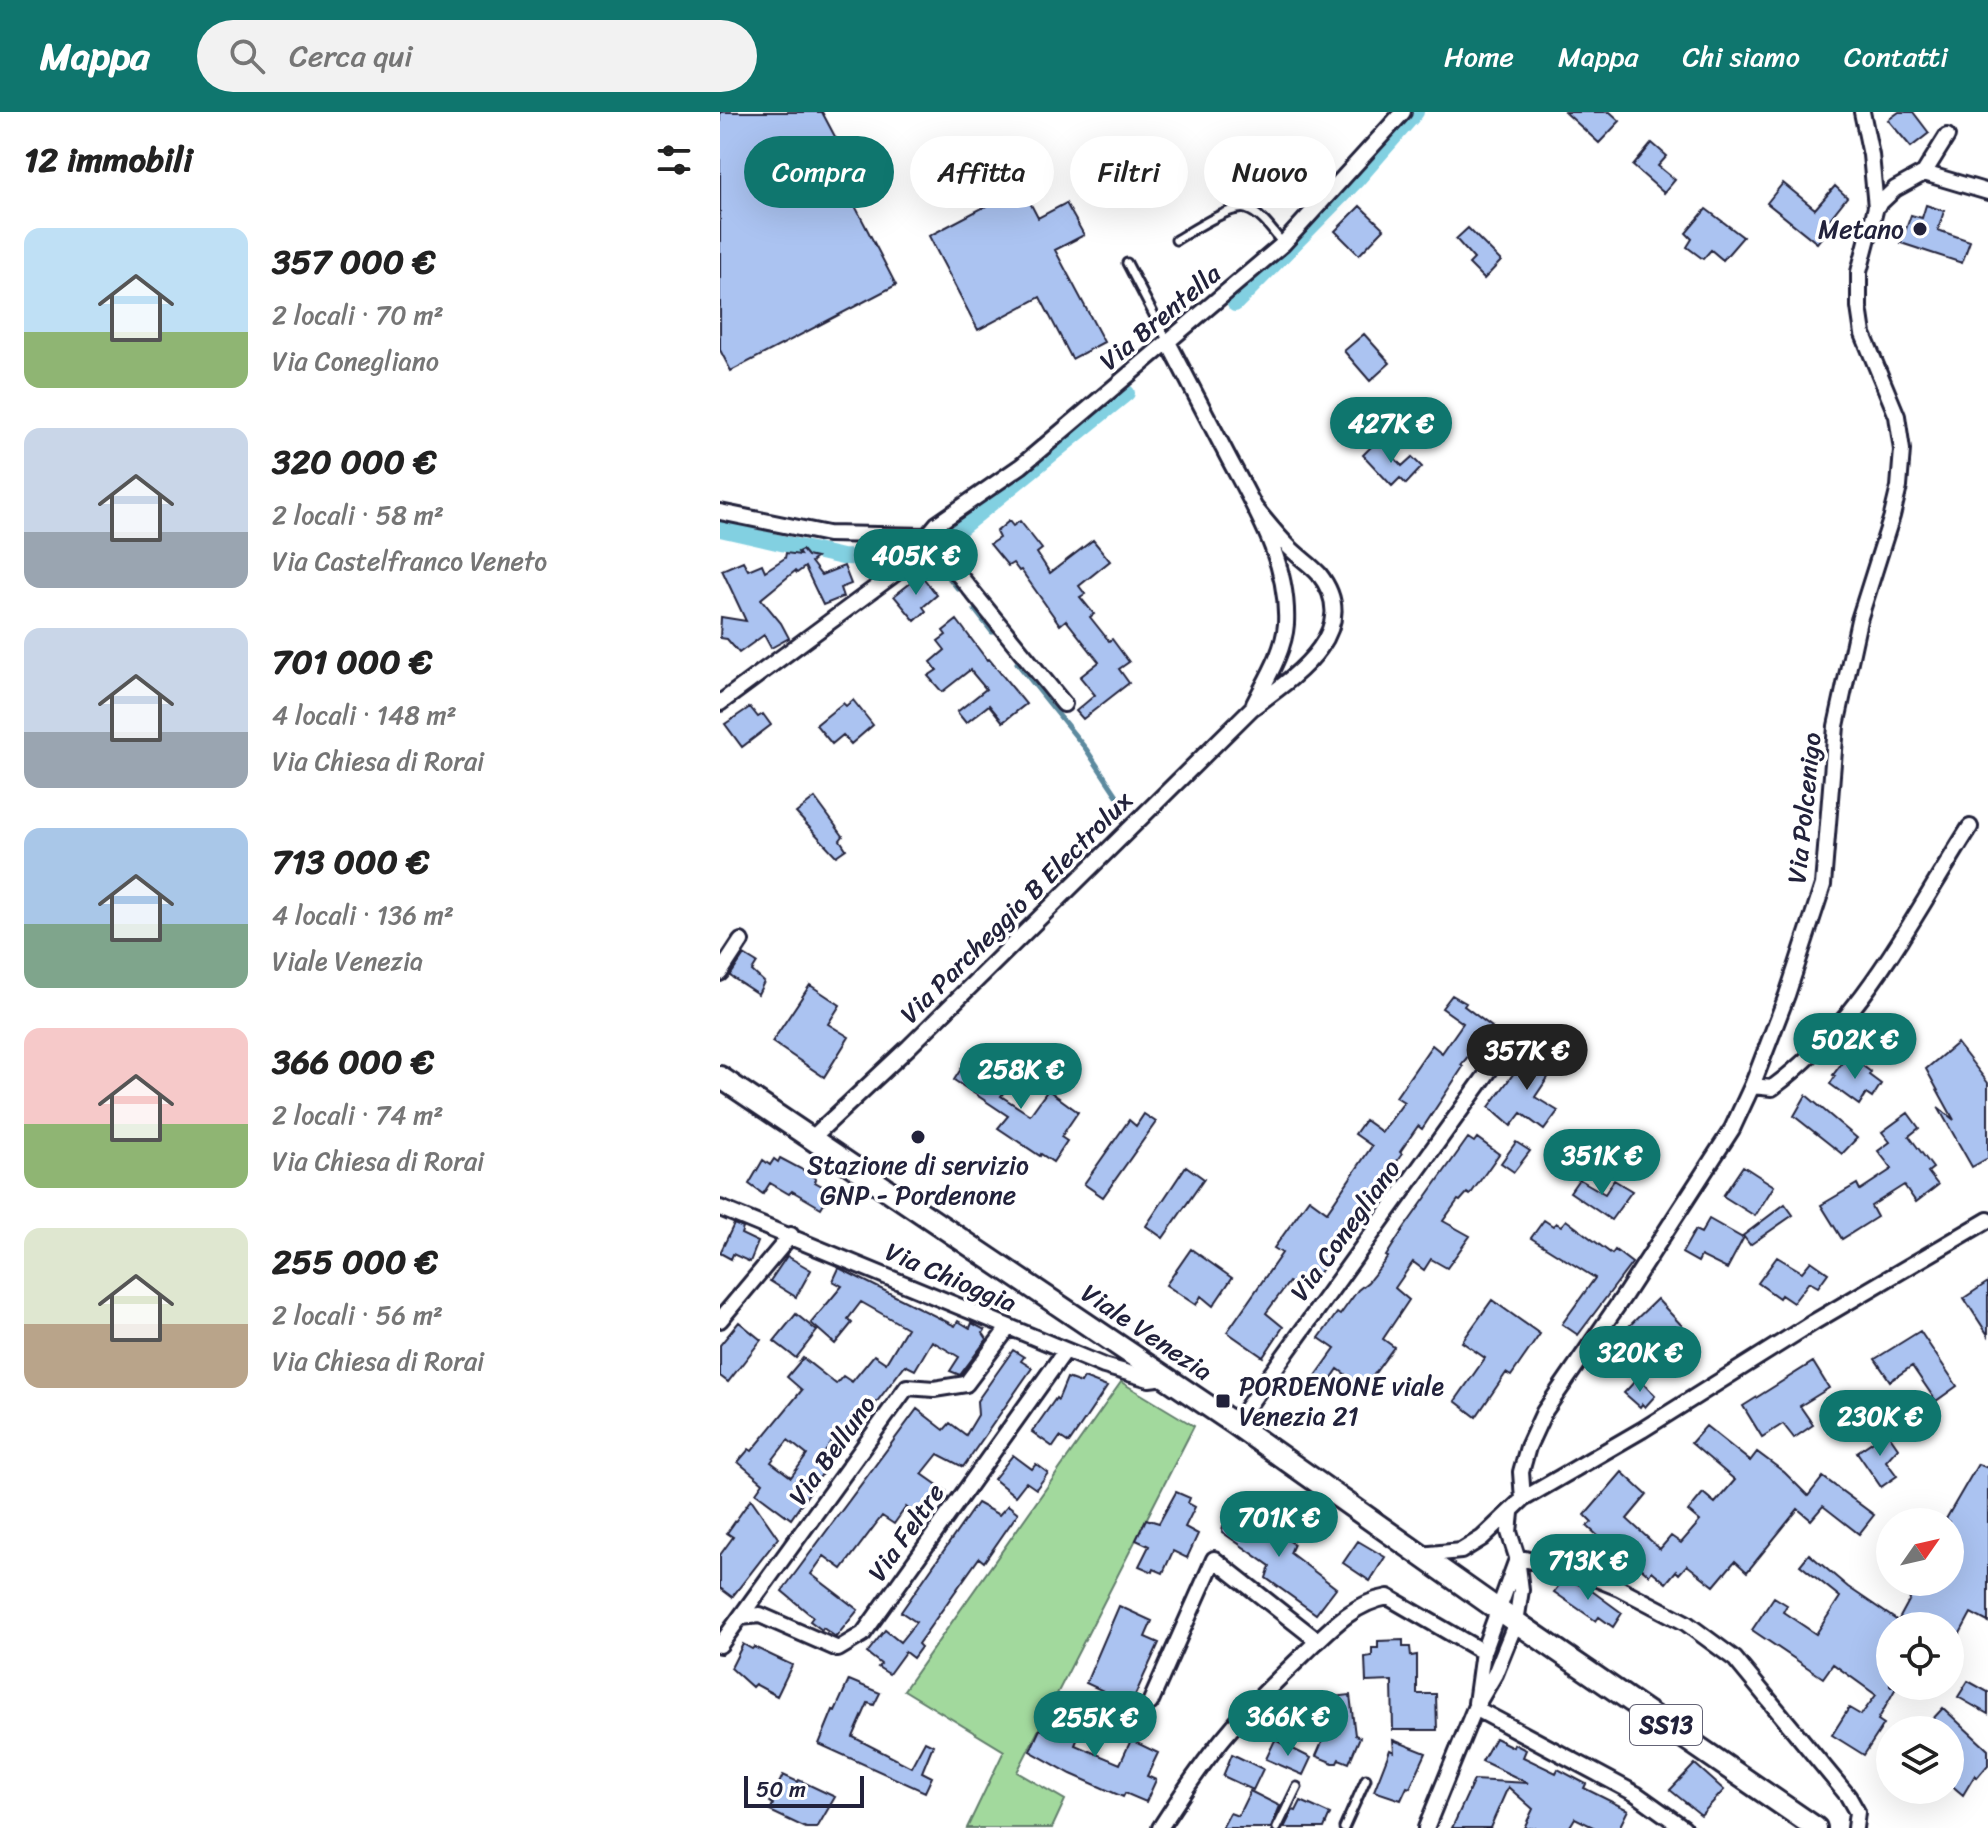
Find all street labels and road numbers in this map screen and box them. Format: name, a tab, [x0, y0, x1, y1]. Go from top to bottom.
street label: Via Brentella	[1089, 251, 1232, 382]
street label: Via Polcenigo	[1773, 730, 1835, 886]
street label: Via Parcheggio B Electrolux	[888, 779, 1144, 1035]
street label: Via Conegliano	[1277, 1149, 1413, 1311]
street label: Via Chioggia	[878, 1229, 1024, 1325]
street label: Viale Venezia	[1071, 1271, 1223, 1393]
street label: Via Belluno	[776, 1385, 888, 1515]
street label: Via Feltre	[855, 1473, 957, 1591]
road number: SS13	[1630, 1705, 1702, 1745]

